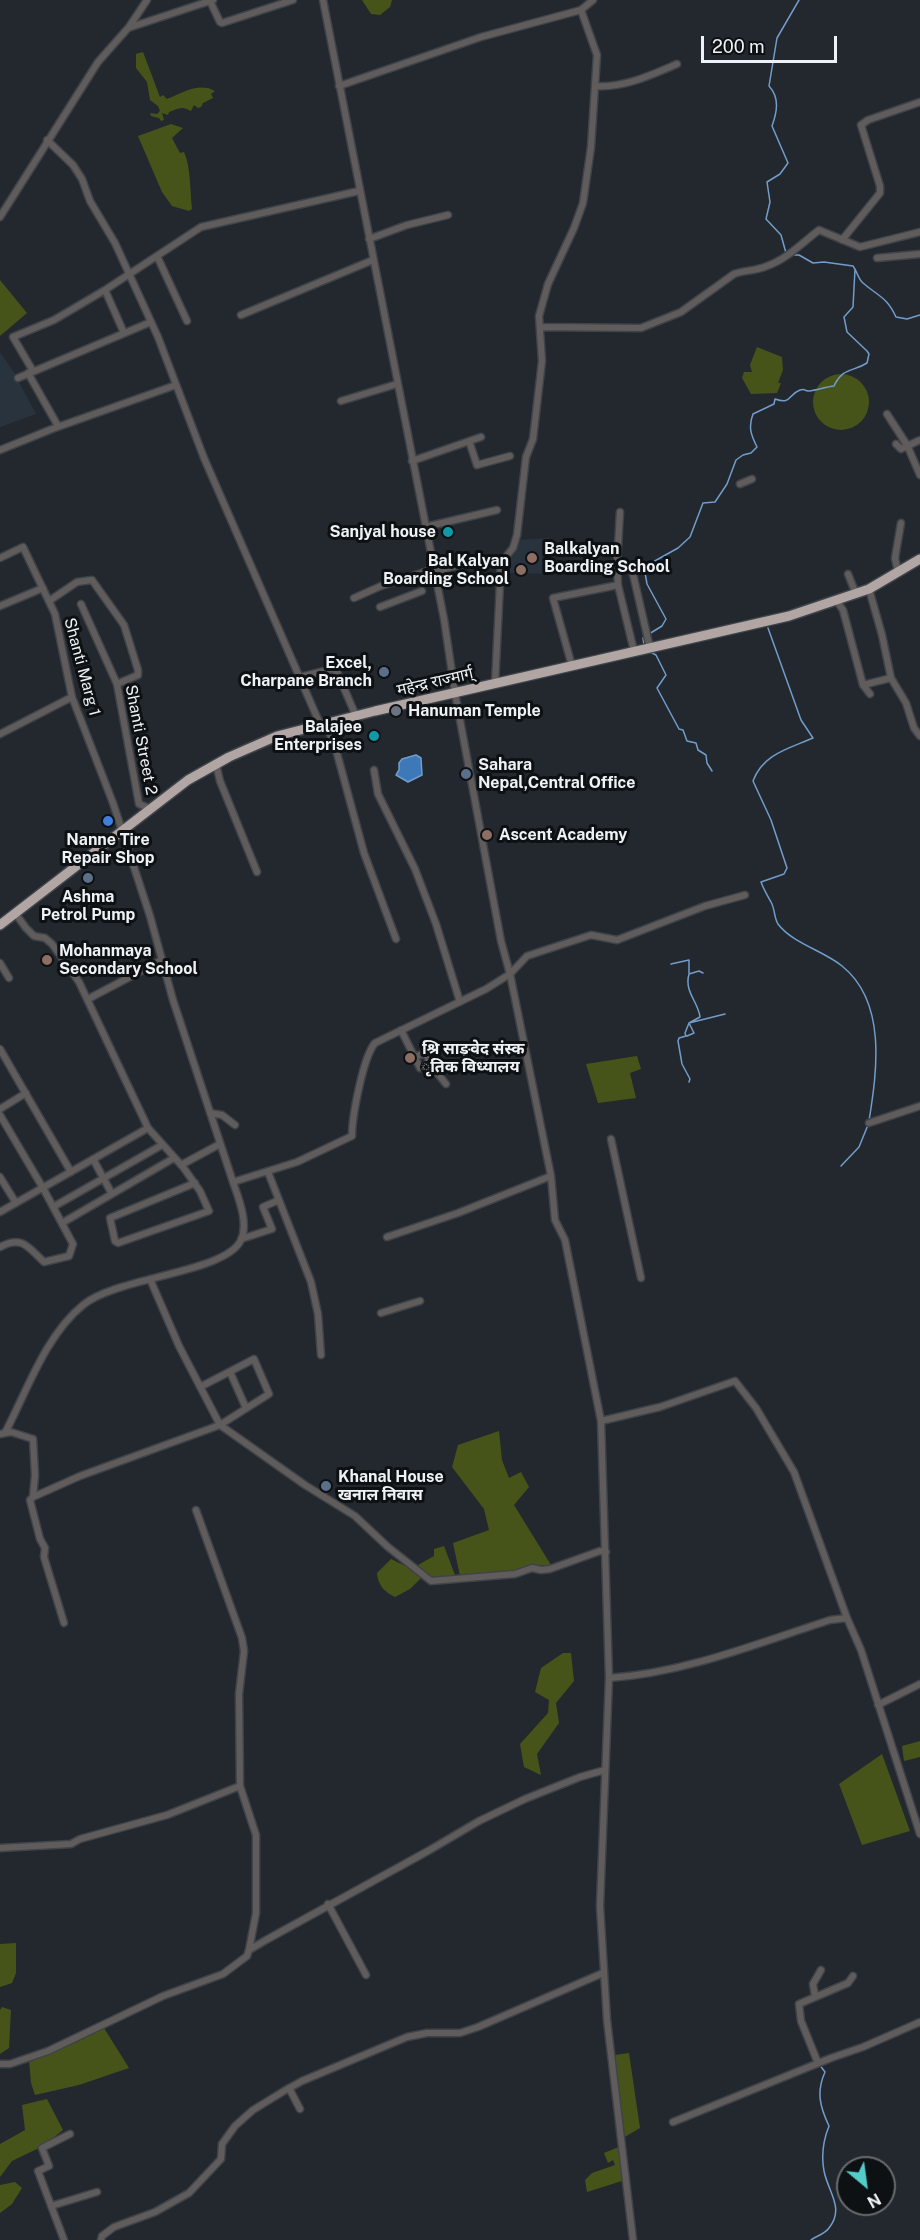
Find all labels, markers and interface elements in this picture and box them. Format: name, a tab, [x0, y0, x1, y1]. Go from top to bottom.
scale bar	[704, 24, 840, 62]
text: 200 m	[712, 36, 765, 57]
place label: Sanjyal house	[329, 522, 436, 542]
marker: Sanjyal house	[441, 525, 455, 539]
place label: Balkalyan Boarding School	[544, 539, 670, 577]
place label: Bal Kalyan Boarding School	[383, 551, 509, 589]
marker: Balkalyan Boarding School	[525, 551, 539, 565]
marker: Bal Kalyan Boarding School	[514, 563, 528, 577]
street label: Shanti Marg 1	[60, 616, 104, 718]
place label: Excel, Charpane Branch	[240, 653, 372, 691]
street label: महेन्द्र राज्मार्ग्	[395, 664, 475, 700]
marker: Excel, Charpane Branch	[377, 665, 391, 679]
street label: Shanti Street 2	[121, 683, 161, 797]
place label: Hanuman Temple	[408, 701, 541, 721]
marker: Hanuman Temple	[389, 704, 403, 718]
place label: Balajee Enterprises	[274, 717, 362, 755]
marker: Balajee Enterprises	[367, 729, 381, 743]
place label: Sahara Nepal,Central Office	[478, 755, 636, 793]
marker: Sahara Nepal,Central Office	[459, 767, 473, 781]
marker: Nanne Tire Repair Shop	[101, 814, 115, 828]
place label: Ascent Academy	[499, 825, 627, 845]
marker: Ascent Academy	[480, 828, 494, 842]
place label: Nanne Tire Repair Shop	[62, 830, 154, 868]
marker: Ashma Petrol Pump	[81, 871, 95, 885]
place label: Ashma Petrol Pump	[41, 887, 135, 925]
place label: Mohanmaya Secondary School	[59, 941, 198, 979]
marker: Mohanmaya Secondary School	[40, 953, 54, 967]
place label: श्रि साङ्वेद संस्क ृतिक विध्यालय	[422, 1039, 524, 1077]
marker: श्रि साङ्वेद संस्क ृतिक विध्यालय	[403, 1051, 417, 1065]
place label: Khanal House खनाल निवास	[338, 1467, 444, 1505]
marker: Khanal House खनाल निवास	[319, 1479, 333, 1493]
north arrow	[836, 2156, 896, 2216]
text: N	[864, 2189, 884, 2212]

